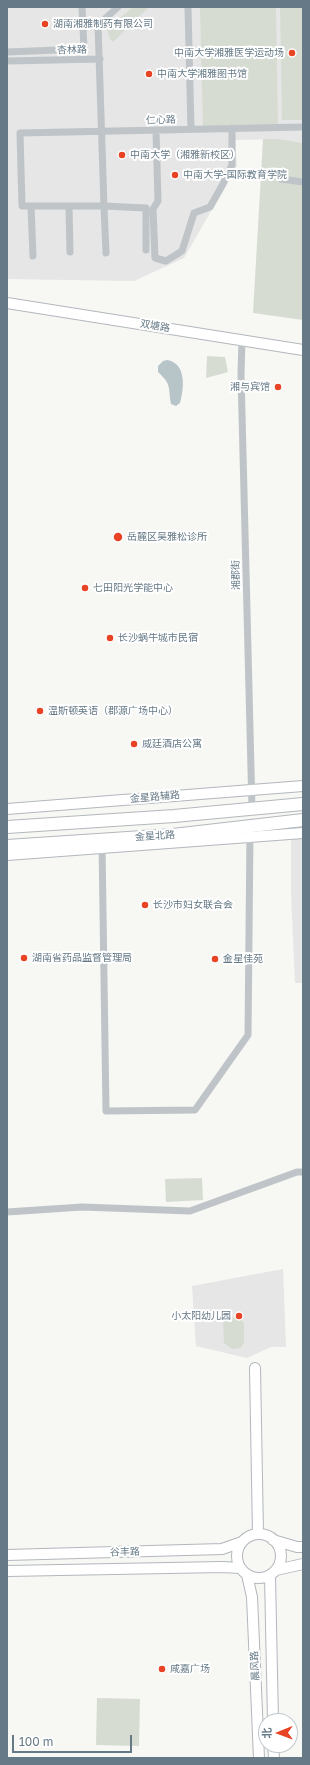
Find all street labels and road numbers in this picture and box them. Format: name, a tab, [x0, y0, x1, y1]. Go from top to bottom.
street label: 杏林路	[57, 44, 87, 56]
street label: 仁心路	[146, 113, 176, 127]
street label: 双塘路	[139, 318, 171, 334]
street label: 湘郡街	[230, 560, 242, 590]
street label: 金星路辅路	[130, 789, 180, 805]
street label: 金星北路	[135, 829, 175, 843]
street label: 谷丰路	[110, 1545, 140, 1559]
street label: 晨风路	[248, 1651, 262, 1681]

